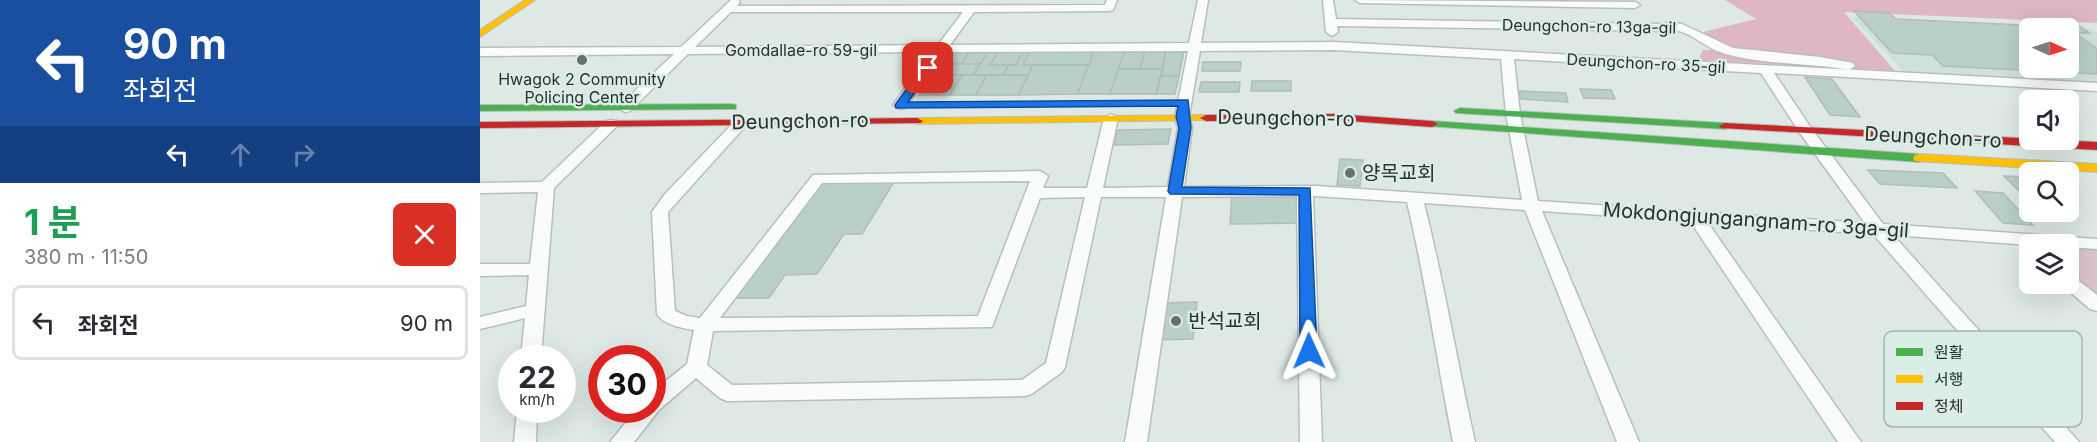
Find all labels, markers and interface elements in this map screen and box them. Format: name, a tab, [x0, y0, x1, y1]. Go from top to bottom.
street label: Deungchon-ro 13ga-gil	[1502, 14, 1676, 38]
text: 90 m	[123, 18, 227, 69]
north arrow	[2019, 18, 2079, 78]
map controls	[2019, 18, 2079, 294]
icon: left	[24, 24, 102, 102]
street label: Gomdallae-ro 59-gil	[725, 40, 877, 60]
pin	[902, 42, 953, 93]
street label: Deungchon-ro 35-gil	[1566, 49, 1726, 77]
icon: arrive	[911, 51, 944, 84]
marker: Hwagok 2 Community Policing Center	[575, 53, 589, 67]
place label: Hwagok 2 Community Policing Center	[498, 69, 666, 107]
text: 좌회전	[123, 74, 198, 107]
button: sound	[2019, 90, 2079, 150]
street label: Deungchon-ro	[1217, 105, 1355, 131]
street label: Deungchon-ro	[731, 108, 869, 134]
street label: Deungchon-ro	[1864, 121, 2002, 153]
icon: left	[161, 138, 194, 171]
icon: ahead	[224, 138, 257, 171]
icon: right	[287, 138, 320, 171]
place label: 양목교회	[1362, 161, 1436, 185]
button: search	[2019, 162, 2079, 222]
marker: 양목교회	[1343, 166, 1357, 180]
street label: Mokdongjungangnam-ro 3ga-gil	[1602, 197, 1910, 243]
text: 1 분	[24, 200, 81, 244]
button: close	[393, 203, 456, 266]
button: layers	[2019, 234, 2079, 294]
text: 380 m · 11:50	[24, 245, 148, 269]
icon: left	[27, 306, 60, 339]
place label: 반석교회	[1188, 309, 1262, 333]
text: 90 m	[400, 310, 453, 336]
text: 좌회전	[78, 312, 139, 338]
marker: 반석교회	[1169, 314, 1183, 328]
position arrow	[1277, 319, 1341, 383]
legend	[1884, 331, 2082, 427]
text: 원활	[1934, 342, 1964, 362]
speed limit sign: 30	[588, 345, 666, 423]
text: 22	[518, 359, 556, 395]
text: 서행	[1934, 369, 1963, 389]
text: km/h	[519, 390, 555, 409]
text: 정체	[1934, 396, 1963, 416]

